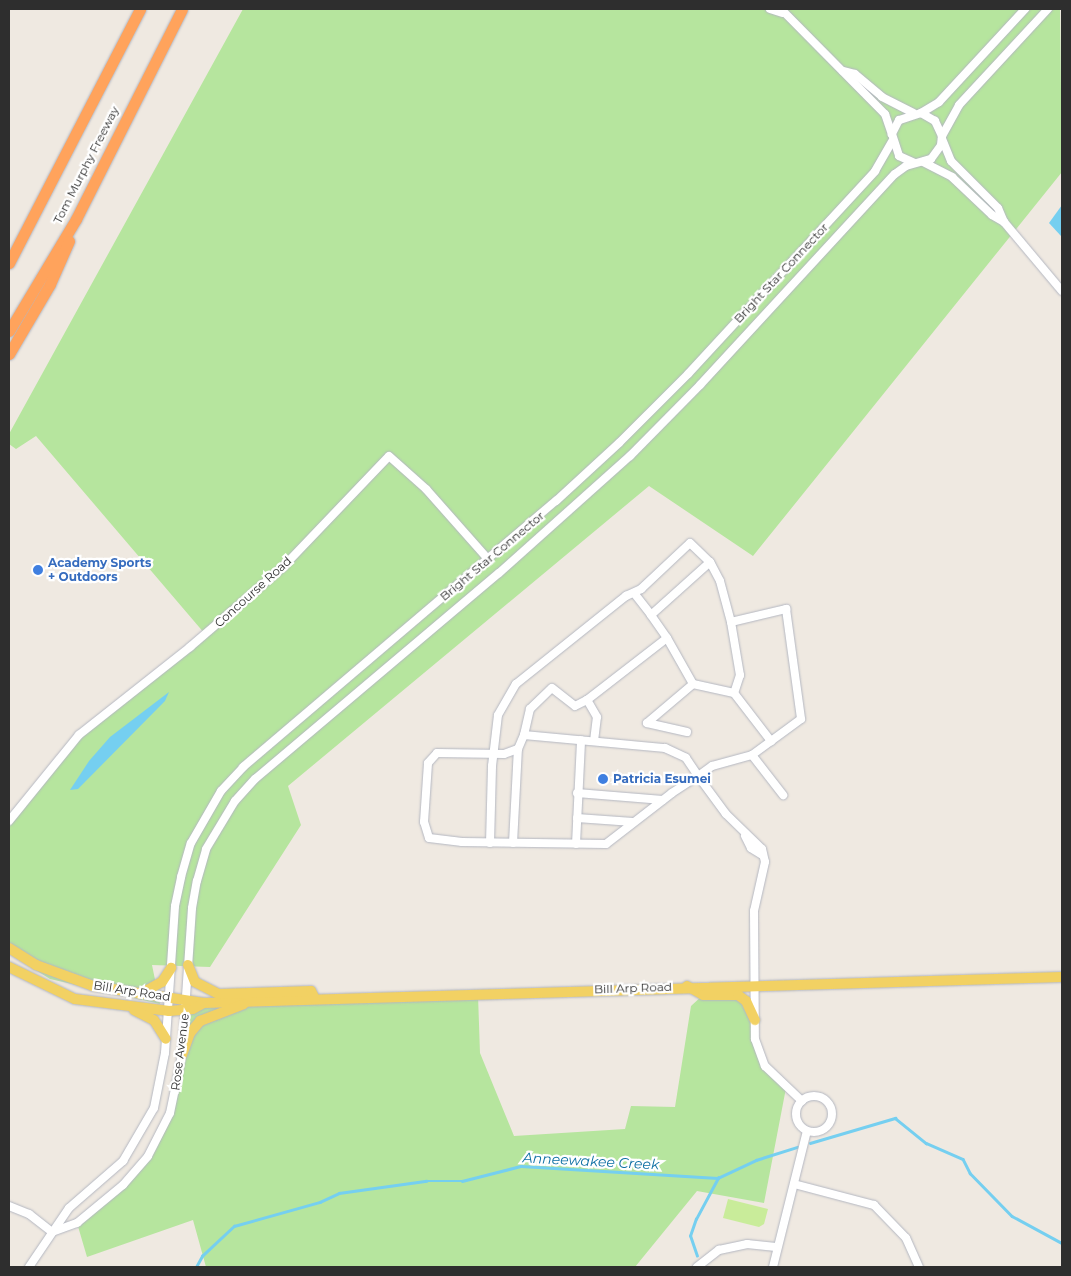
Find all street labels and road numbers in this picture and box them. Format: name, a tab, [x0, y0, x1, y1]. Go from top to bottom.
street label: Tom Murphy Freeway	[50, 104, 122, 226]
street label: Bright Star Connector	[731, 220, 831, 326]
street label: Bright Star Connector	[437, 508, 547, 604]
street label: Concourse Road	[212, 554, 294, 630]
street label: Bill Arp Road	[92, 978, 172, 1004]
street label: Bill Arp Road	[594, 979, 672, 997]
street label: Rose Avenue	[168, 1013, 192, 1091]

